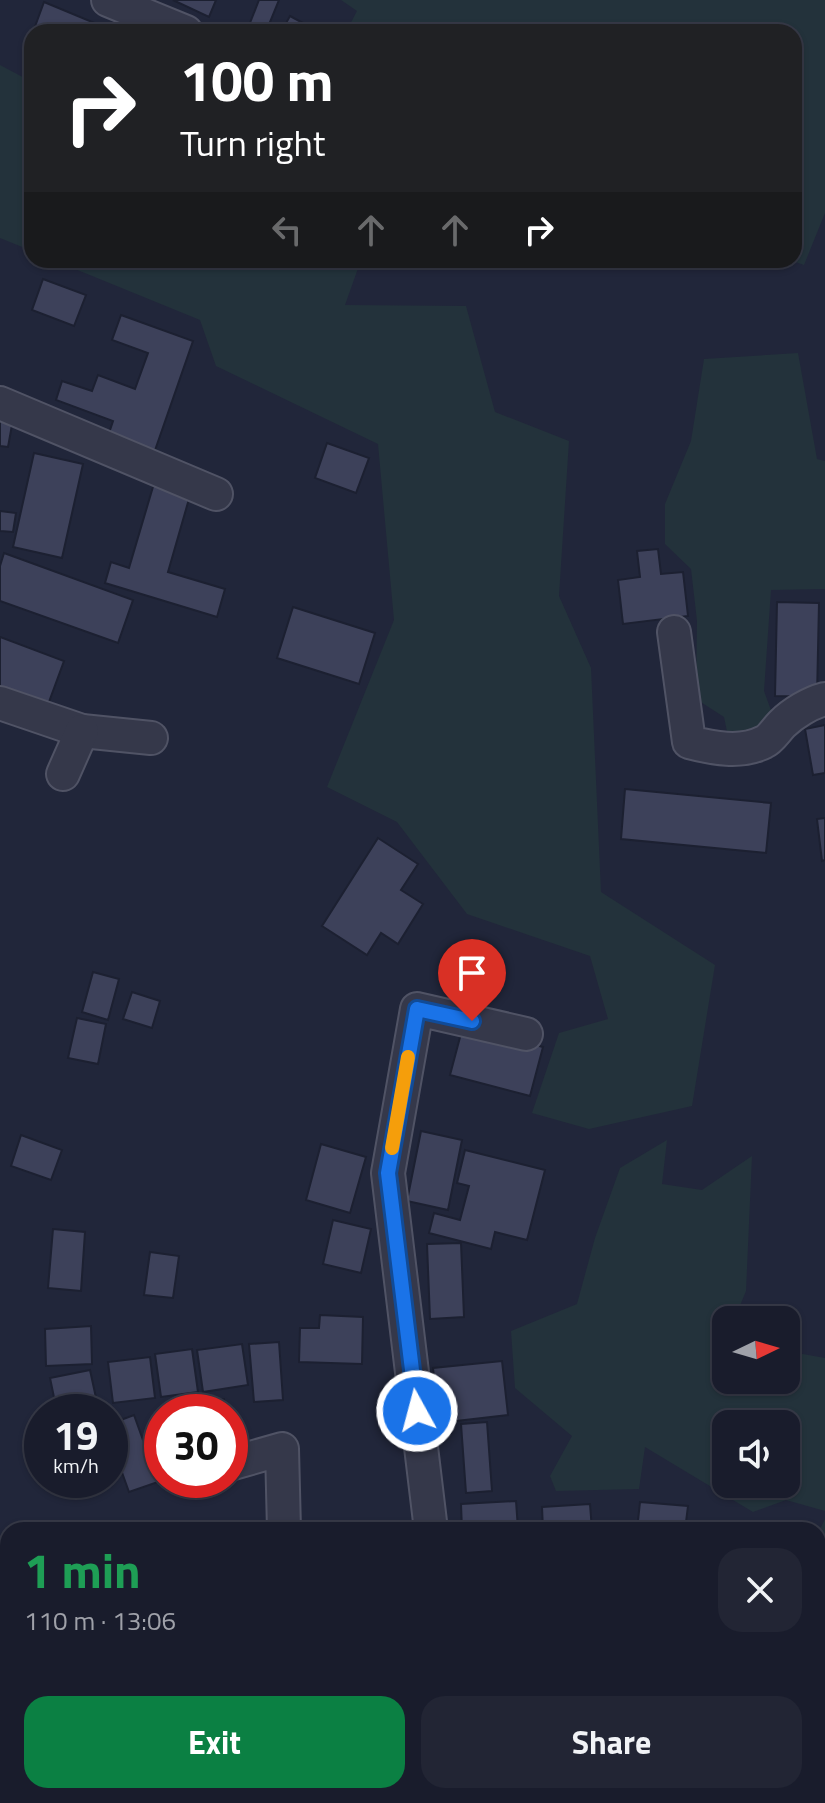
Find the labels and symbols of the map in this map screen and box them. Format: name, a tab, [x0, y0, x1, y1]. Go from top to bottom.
pin	[438, 939, 506, 1021]
north arrow	[712, 1306, 800, 1394]
position arrow	[375, 1369, 459, 1453]
speed limit sign: 30	[144, 1394, 248, 1498]

